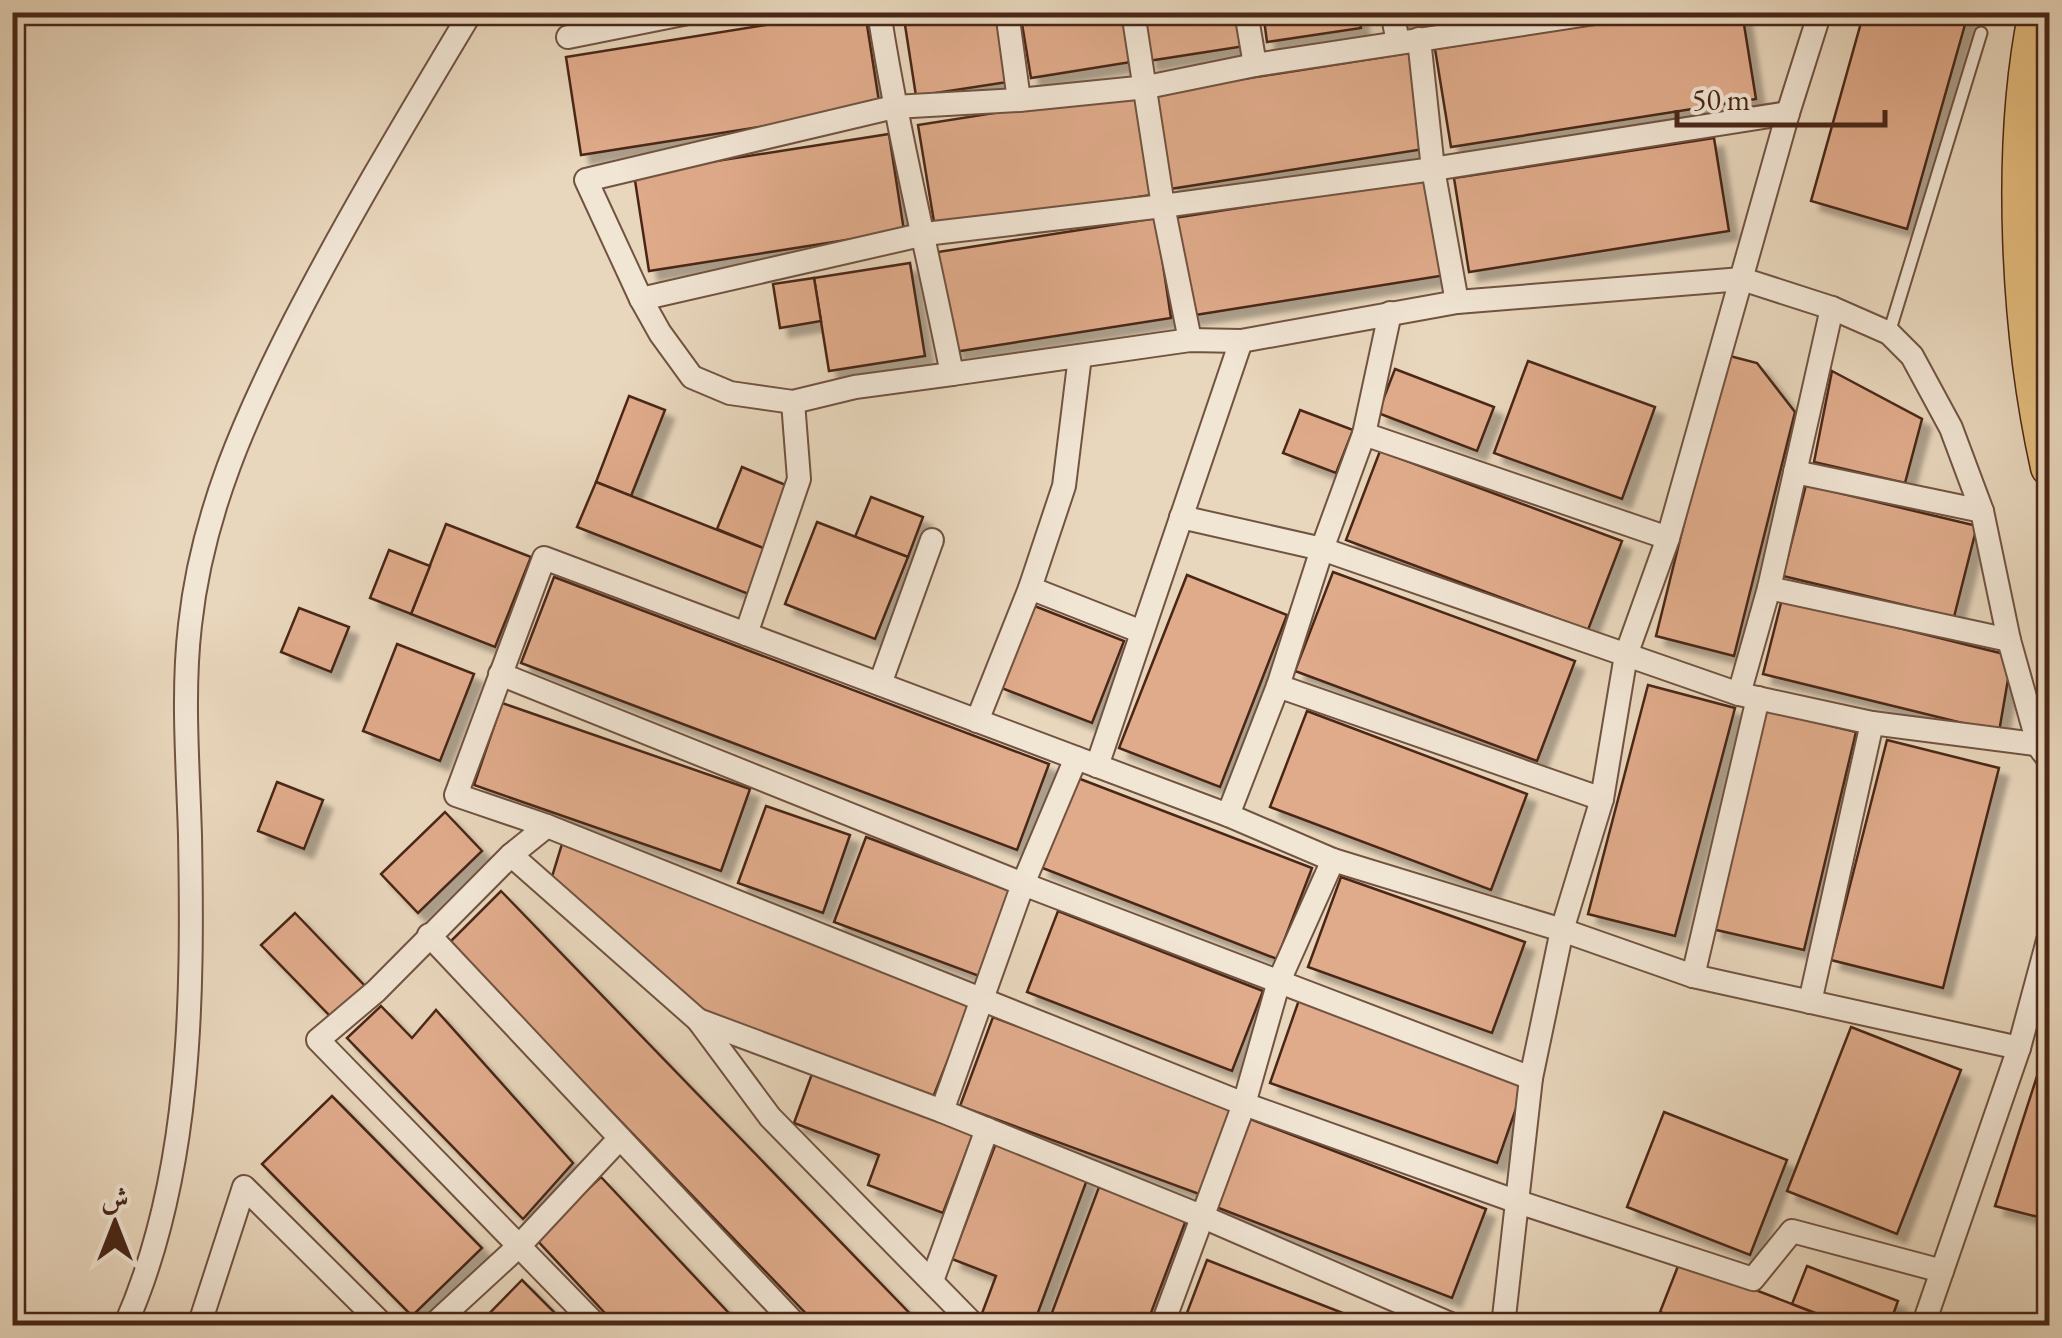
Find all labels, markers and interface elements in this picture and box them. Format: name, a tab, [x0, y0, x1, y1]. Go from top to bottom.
scale bar	[1677, 65, 1884, 127]
text: 50 m	[1692, 80, 1750, 119]
north arrow	[65, 1173, 165, 1273]
text: ش	[101, 1180, 129, 1216]

